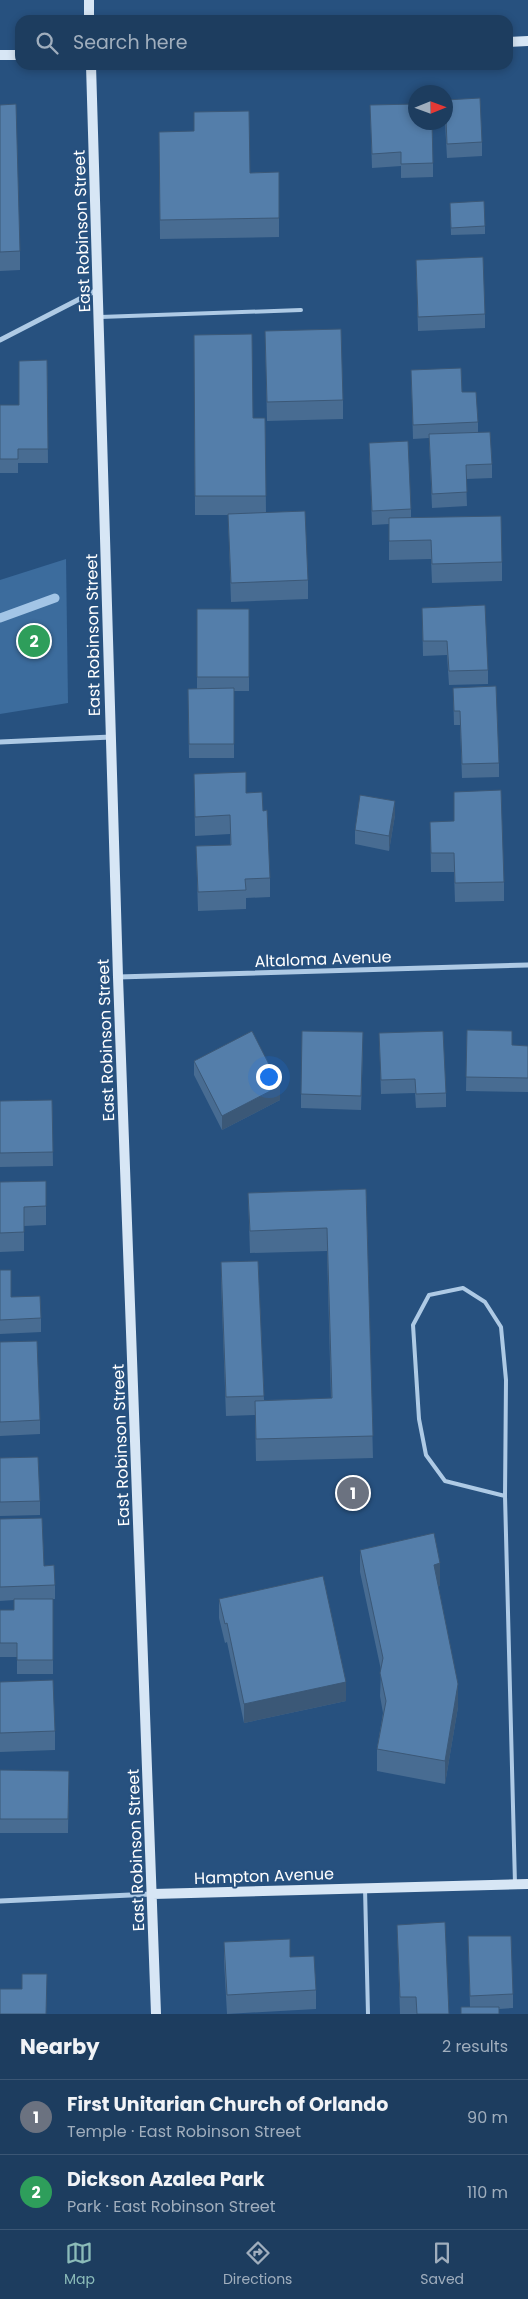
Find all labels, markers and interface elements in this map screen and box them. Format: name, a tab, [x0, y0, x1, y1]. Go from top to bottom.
search box	[15, 15, 513, 70]
icon: search	[33, 29, 61, 57]
text: Search here	[73, 29, 187, 56]
north arrow	[408, 85, 453, 130]
street label: East Robinson Street	[68, 149, 96, 313]
street label: East Robinson Street	[80, 553, 106, 716]
pin: 2	[18, 622, 50, 660]
street label: Altaloma Avenue	[254, 945, 392, 973]
street label: East Robinson Street	[92, 958, 120, 1122]
your location	[256, 1064, 282, 1090]
street label: East Robinson Street	[107, 1363, 135, 1527]
pin: 1	[337, 1474, 369, 1512]
street label: East Robinson Street	[122, 1768, 150, 1932]
street label: Hampton Avenue	[194, 1862, 334, 1890]
text: Nearby	[20, 2032, 100, 2061]
text: 2 results	[442, 2035, 508, 2058]
text: First Unitarian Church of Orlando	[67, 2091, 388, 2118]
text: 1	[33, 2106, 39, 2129]
text: 90 m	[467, 2106, 508, 2129]
text: Temple · East Robinson Street	[67, 2120, 301, 2143]
text: Dickson Azalea Park	[67, 2166, 264, 2193]
text: 2	[31, 2181, 41, 2204]
text: 110 m	[467, 2181, 508, 2204]
text: Park · East Robinson Street	[67, 2195, 276, 2218]
tab: Map	[64, 2239, 95, 2290]
tab: Directions	[223, 2239, 292, 2290]
tab: Saved	[420, 2239, 464, 2290]

